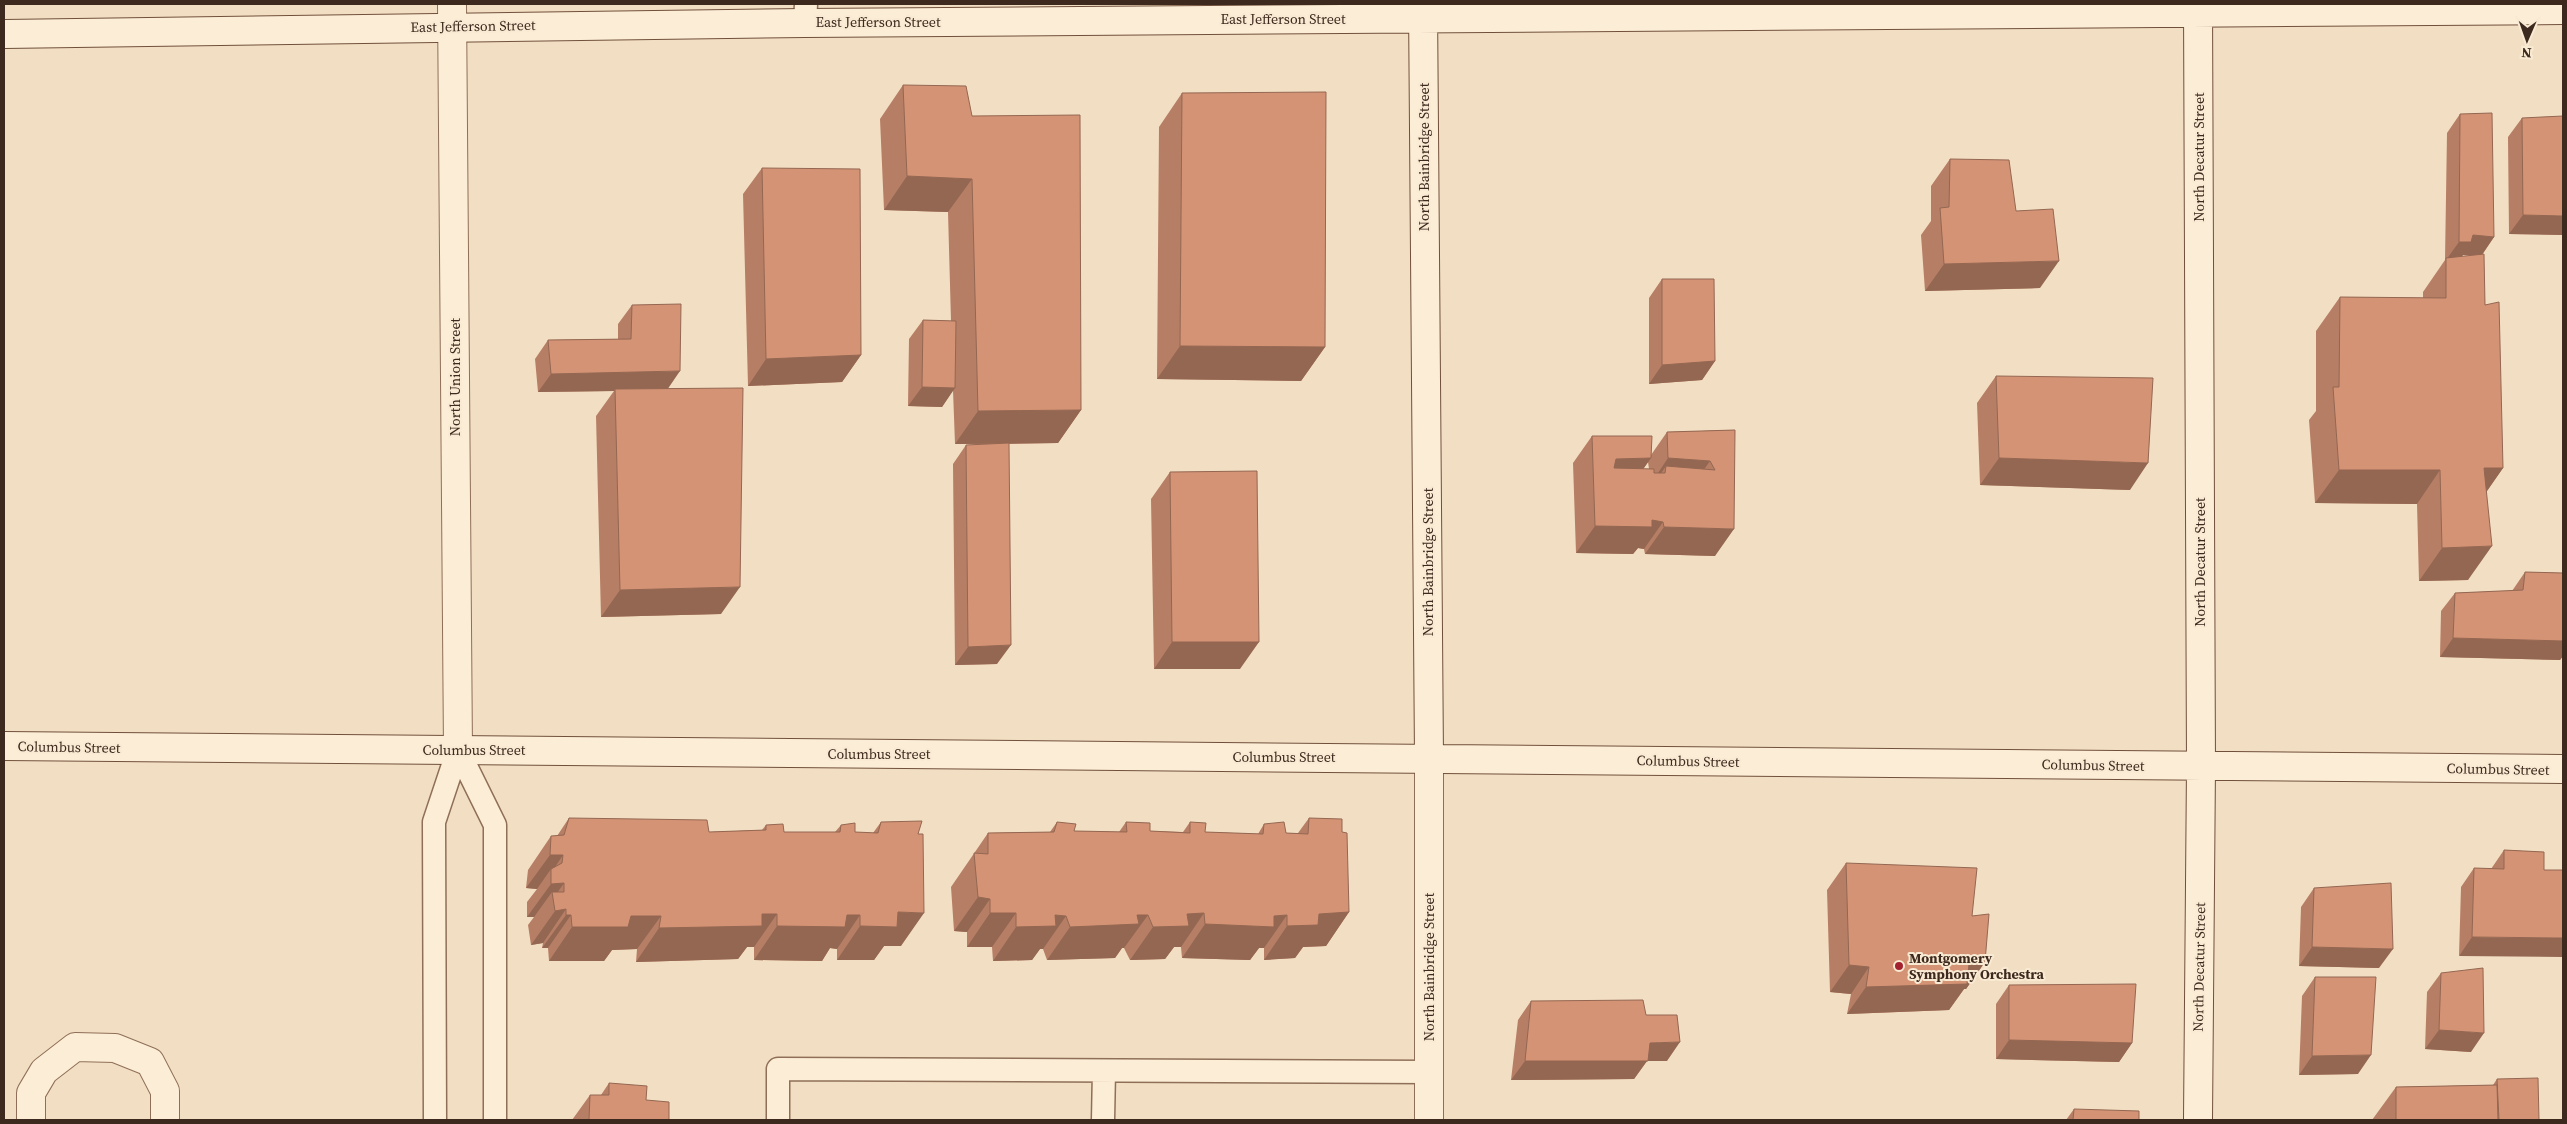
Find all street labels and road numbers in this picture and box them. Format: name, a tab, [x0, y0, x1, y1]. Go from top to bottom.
street label: East Jefferson Street	[1220, 9, 1346, 29]
street label: East Jefferson Street	[815, 12, 941, 32]
street label: East Jefferson Street	[410, 15, 536, 37]
street label: North Bainbridge Street	[1414, 82, 1434, 231]
street label: North Decatur Street	[2189, 92, 2209, 222]
street label: North Union Street	[445, 317, 465, 436]
street label: North Bainbridge Street	[1418, 487, 1438, 636]
street label: North Decatur Street	[2190, 497, 2210, 627]
street label: Columbus Street	[17, 736, 121, 758]
street label: Columbus Street	[423, 740, 526, 760]
street label: Columbus Street	[828, 744, 931, 764]
street label: Columbus Street	[1233, 747, 1336, 767]
street label: Columbus Street	[1636, 750, 1740, 772]
street label: Columbus Street	[2041, 754, 2145, 776]
street label: Columbus Street	[2446, 758, 2550, 780]
street label: North Bainbridge Street	[1419, 892, 1439, 1041]
street label: North Decatur Street	[2188, 902, 2210, 1032]

